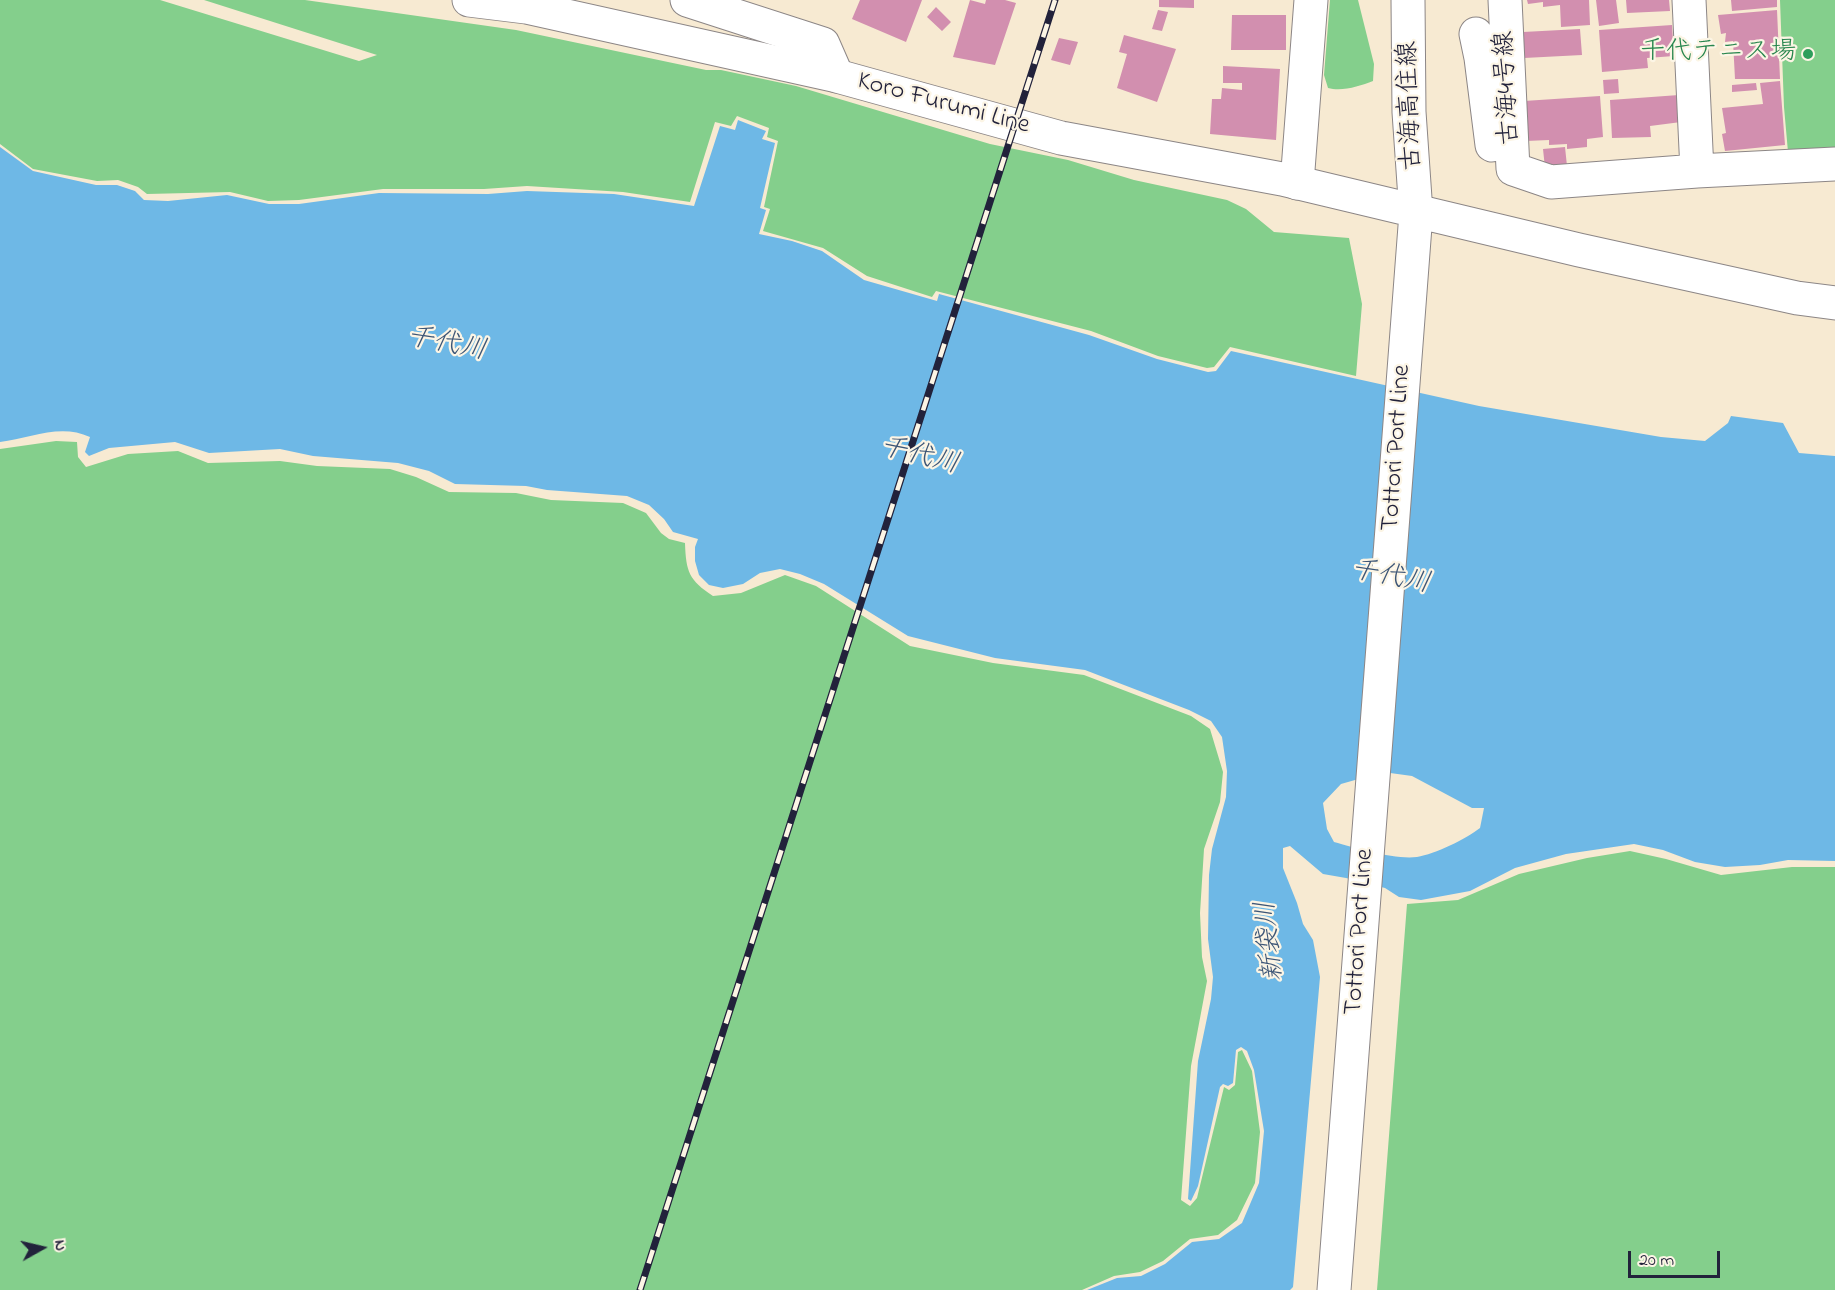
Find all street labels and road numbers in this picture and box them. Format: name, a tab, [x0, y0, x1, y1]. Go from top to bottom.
street label: 古海4号線	[1490, 30, 1528, 146]
street label: 古海高住線	[1394, 40, 1430, 172]
street label: Koro Furumi Line	[853, 67, 1033, 143]
street label: Tottori Port Line	[1377, 364, 1419, 532]
street label: Tottori Port Line	[1340, 848, 1382, 1016]

